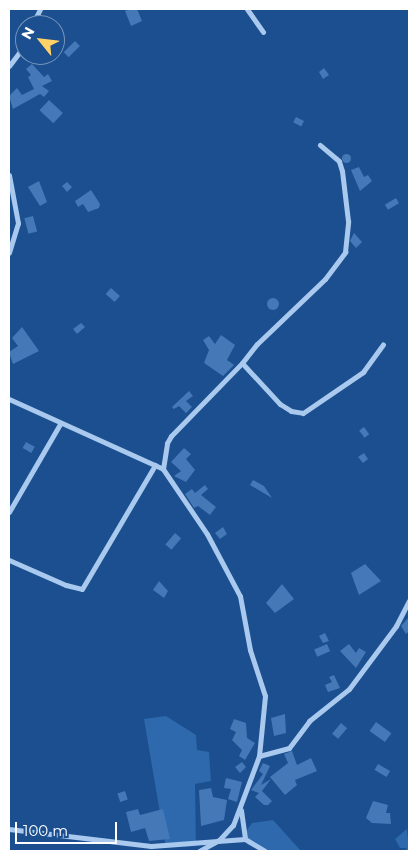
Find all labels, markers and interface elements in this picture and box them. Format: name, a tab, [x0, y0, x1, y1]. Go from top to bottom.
north arrow	[15, 15, 65, 65]
text: N	[17, 24, 38, 43]
scale bar	[18, 812, 120, 844]
text: 100 m	[23, 821, 68, 840]

